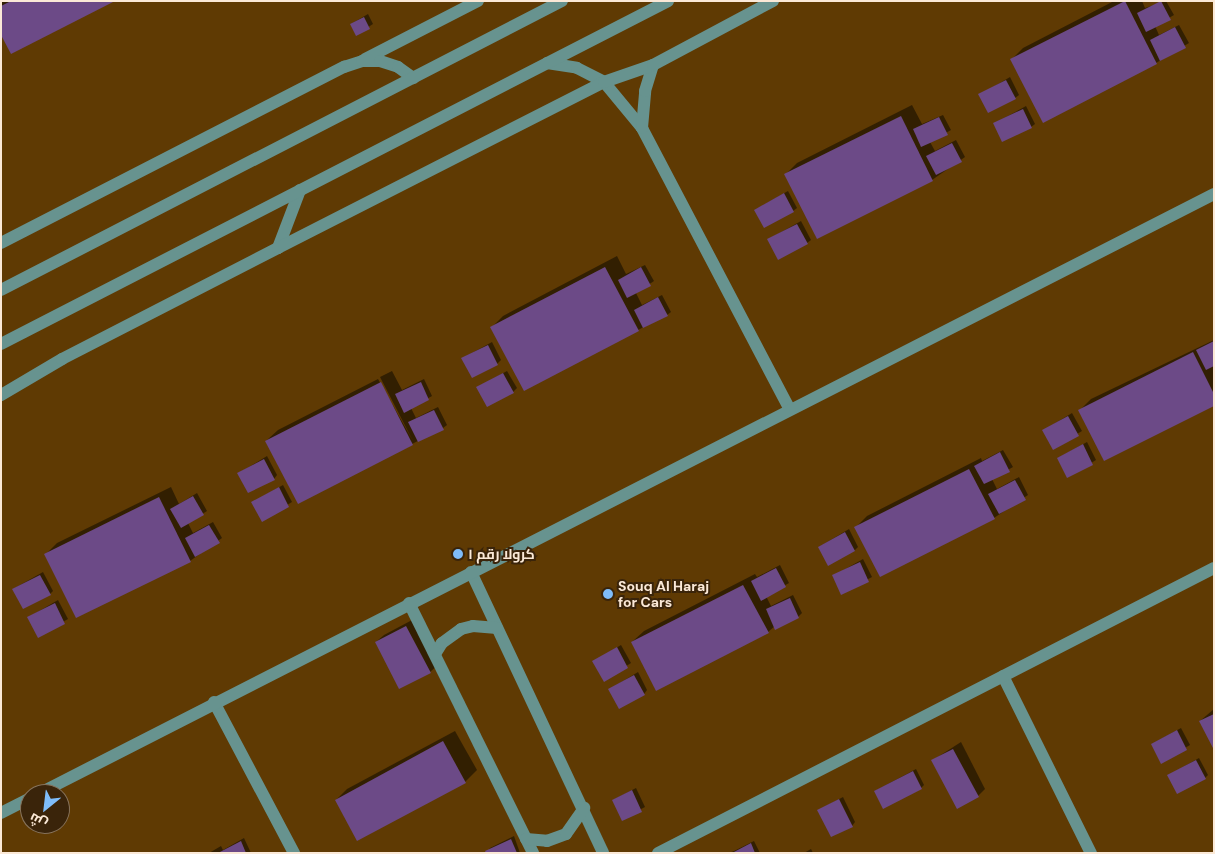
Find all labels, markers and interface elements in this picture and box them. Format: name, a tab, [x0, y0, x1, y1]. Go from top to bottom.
place label: كرولا رقم ١	[468, 546, 535, 562]
marker: كرولا رقم ١	[452, 548, 464, 560]
place label: Souq Al Haraj for Cars	[618, 578, 709, 610]
marker: Souq Al Haraj for Cars	[602, 588, 614, 600]
north arrow	[20, 784, 70, 834]
text: ش	[26, 809, 50, 833]

